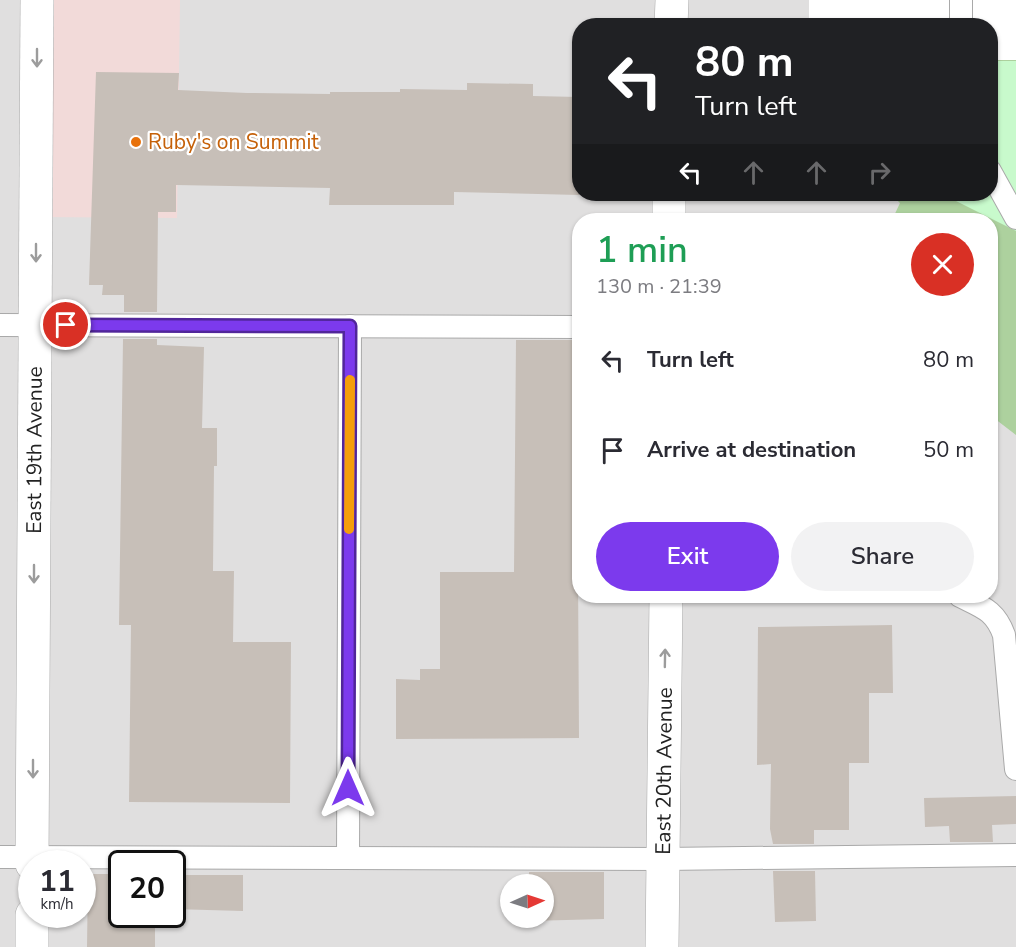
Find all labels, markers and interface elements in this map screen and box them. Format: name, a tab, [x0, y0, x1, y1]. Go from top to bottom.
text: 80 m	[695, 34, 794, 91]
icon: left	[596, 42, 674, 120]
one-way arrow	[31, 48, 42, 68]
text: Turn left	[695, 88, 796, 125]
place label: Ruby's on Summit	[148, 128, 319, 156]
marker: Ruby's on Summit	[129, 135, 143, 149]
icon: left	[674, 156, 707, 189]
icon: ahead	[737, 156, 770, 189]
icon: ahead	[800, 156, 833, 189]
icon: right	[863, 156, 896, 189]
text: 1 min	[596, 226, 688, 275]
button: close	[911, 233, 974, 296]
one-way arrow	[30, 243, 42, 263]
text: 130 m · 21:39	[596, 273, 722, 300]
pin	[40, 299, 91, 350]
icon: arrive	[49, 308, 82, 341]
icon: left	[596, 344, 629, 377]
text: Turn left	[647, 345, 734, 375]
text: 80 m	[923, 345, 974, 375]
street label: East 19th Avenue	[20, 366, 49, 534]
icon: arrive	[596, 434, 629, 467]
text: Arrive at destination	[647, 435, 856, 465]
text: 50 m	[923, 435, 974, 465]
button: Exit	[596, 522, 779, 591]
button: Share	[791, 522, 974, 591]
one-way arrow	[28, 564, 40, 584]
one-way arrow	[659, 648, 671, 668]
street label: East 20th Avenue	[649, 687, 679, 855]
position arrow	[316, 756, 380, 820]
one-way arrow	[27, 759, 39, 779]
speed limit sign: 20	[108, 850, 186, 928]
text: 11	[39, 861, 75, 902]
north arrow	[500, 874, 554, 928]
map controls	[500, 874, 554, 928]
text: km/h	[40, 894, 74, 914]

